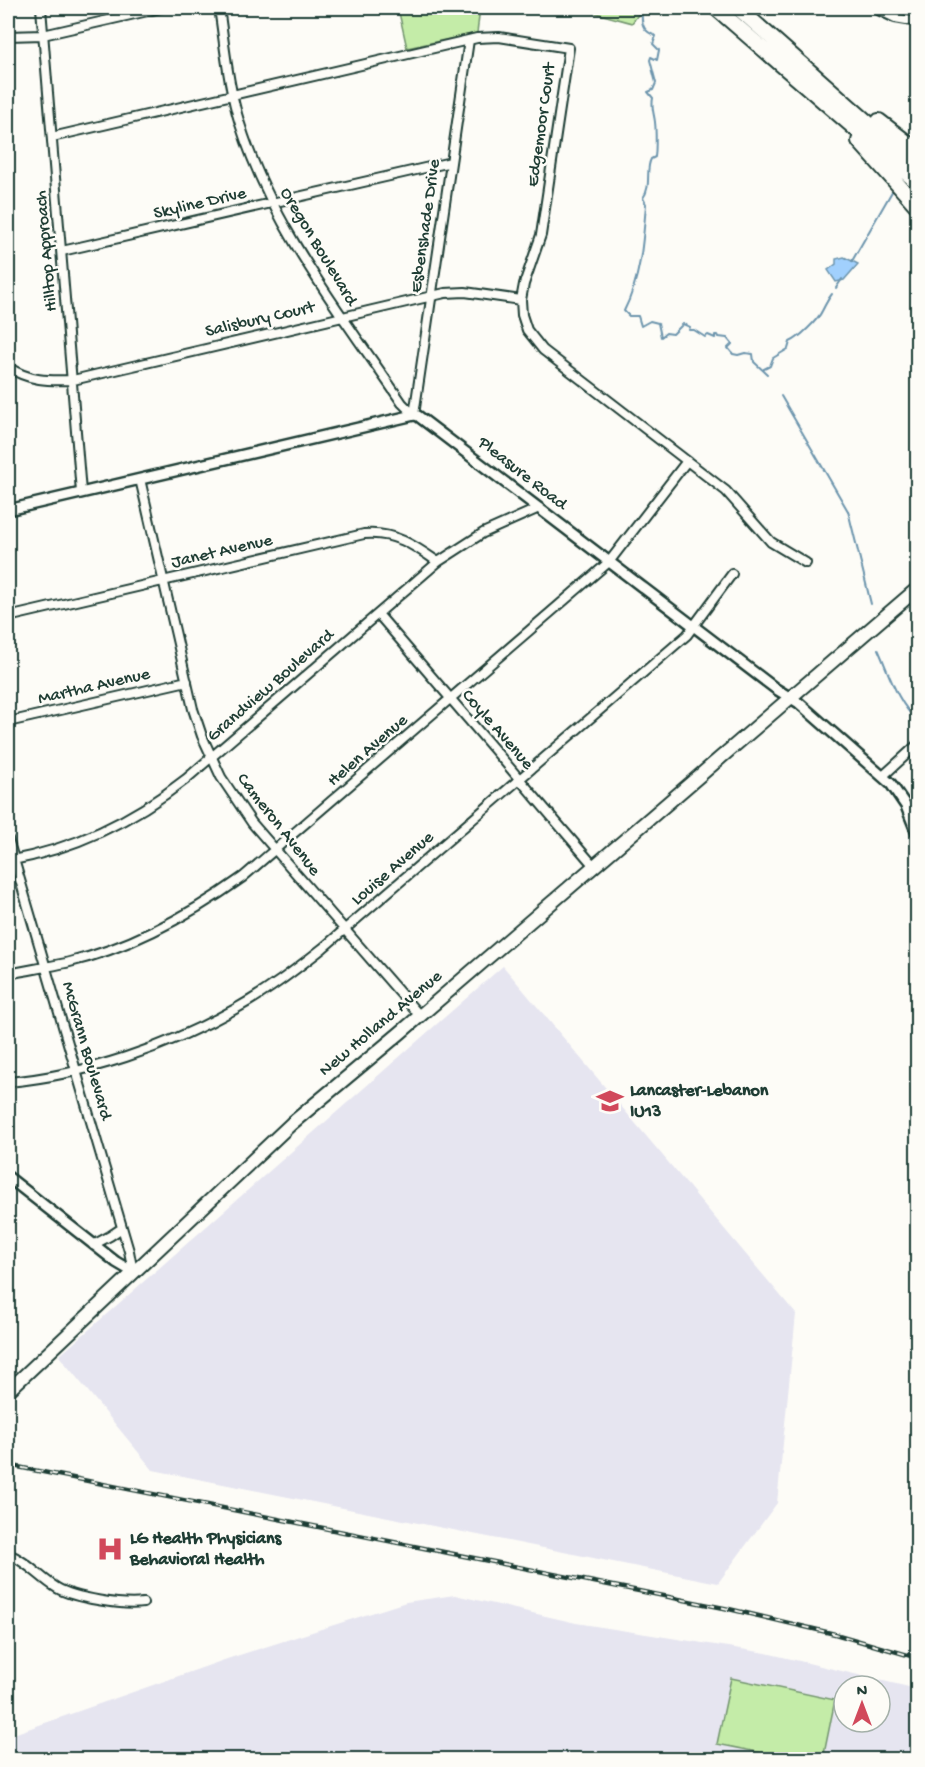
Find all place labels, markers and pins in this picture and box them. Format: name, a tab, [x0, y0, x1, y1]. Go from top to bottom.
place label: Lancaster-Lebanon IU13	[630, 1081, 769, 1123]
school or university icon: Lancaster-Lebanon IU13	[595, 1086, 625, 1116]
place label: LG Health Physicians Behavioral Health	[129, 1529, 283, 1571]
hospital icon: LG Health Physicians Behavioral Health	[95, 1534, 125, 1564]

